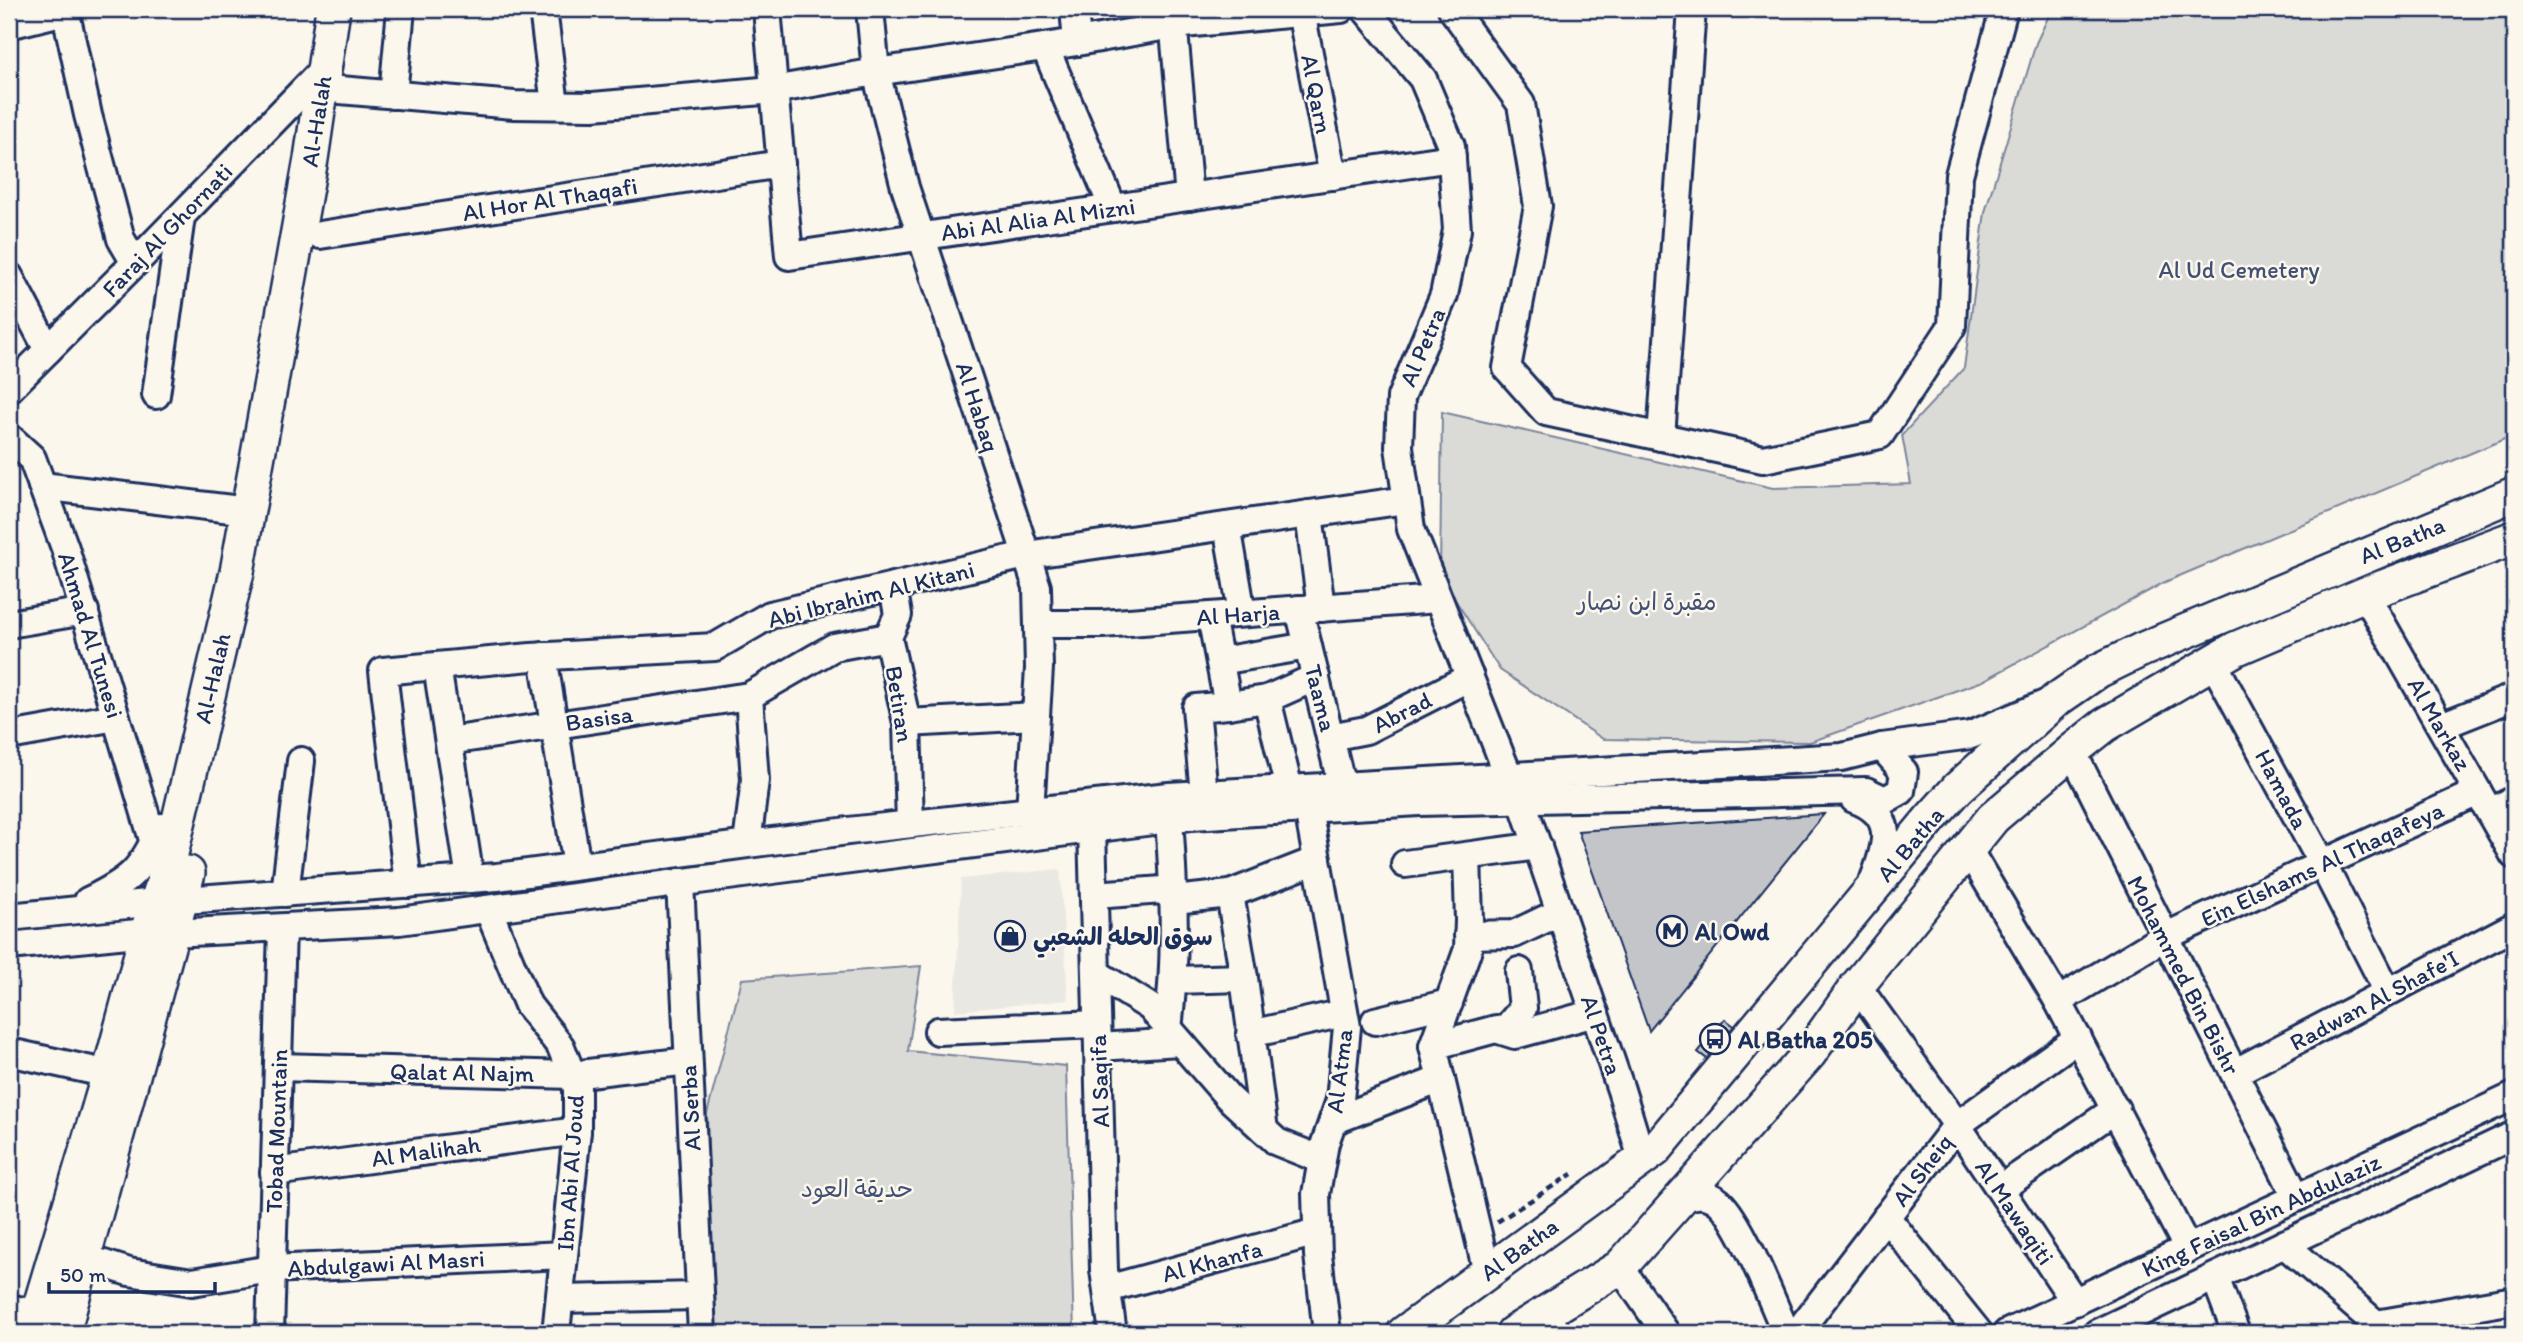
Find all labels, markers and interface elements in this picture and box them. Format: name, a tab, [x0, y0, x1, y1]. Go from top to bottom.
street label: Al Qarn	[1295, 52, 1339, 136]
street label: Al-Halah	[294, 73, 338, 169]
street label: Faraj Al Ghornati	[96, 157, 238, 303]
street label: Al Hor Al Thaqafi	[460, 171, 640, 227]
street label: Abi Al Alia Al Mizni	[939, 191, 1137, 247]
park label: Al Ud Cemetery	[2158, 255, 2320, 284]
street label: Al Petra	[1393, 303, 1451, 391]
street label: Al Habaq	[950, 358, 1006, 456]
street label: Al Batha	[2355, 510, 2449, 570]
street label: Ahmad Al Tunesi	[52, 548, 130, 722]
street label: Abi Ibrahim Al Kitani	[765, 554, 977, 634]
park label: مقبرة ابن نصار	[1576, 587, 1716, 616]
street label: Al Harja	[1195, 597, 1281, 631]
street label: Al-Halah	[187, 630, 237, 726]
street label: Taama	[1299, 661, 1343, 735]
street label: Betiran	[880, 664, 920, 745]
street label: Al Markaz	[2402, 672, 2478, 776]
street label: Abrad	[1368, 685, 1436, 739]
street label: Basisa	[563, 699, 635, 737]
street label: Hamada	[2249, 744, 2315, 834]
street label: Ein Elshams Al Thaqafeya	[2196, 795, 2448, 933]
street label: Al Batha	[1870, 800, 1950, 887]
street label: Mohammed Bin Bishr	[2121, 871, 2247, 1079]
metro station icon: Al Owd	[1655, 914, 1689, 948]
place label: Al Owd	[1694, 917, 1770, 946]
shop icon: سوق الحله الشعبي	[993, 919, 1027, 953]
place label: سوق الحله الشعبي	[1033, 922, 1213, 958]
street label: Radwan Al Shafe'I	[2285, 943, 2463, 1057]
street label: Al Petra	[1575, 991, 1629, 1079]
bus stop icon: Al Batha 205	[1698, 1022, 1732, 1056]
place label: Al Batha 205	[1737, 1025, 1873, 1054]
street label: Al Atma	[1319, 1027, 1359, 1115]
street label: Al Saqifa	[1083, 1033, 1115, 1128]
street label: Tobad Mountain	[259, 1048, 293, 1213]
street label: Qalat Al Najm	[390, 1056, 534, 1088]
street label: Al Serba	[673, 1064, 707, 1152]
street label: Ibn Abi Al Joud	[550, 1094, 590, 1252]
street label: Al Sheiq	[1885, 1128, 1959, 1212]
street label: Al Malihah	[370, 1129, 483, 1173]
street label: King Faisal Bin Abdulaziz	[2137, 1147, 2385, 1283]
street label: Al Mawaqiti	[1969, 1154, 2061, 1270]
park label: حديقة العود	[801, 1174, 913, 1205]
street label: Al Batha	[1474, 1211, 1564, 1287]
street label: Al Khanfa	[1159, 1234, 1265, 1288]
street label: Abdulgawi Al Masri	[287, 1243, 485, 1283]
scale bar	[49, 1251, 215, 1295]
text: 50 m	[60, 1262, 107, 1287]

